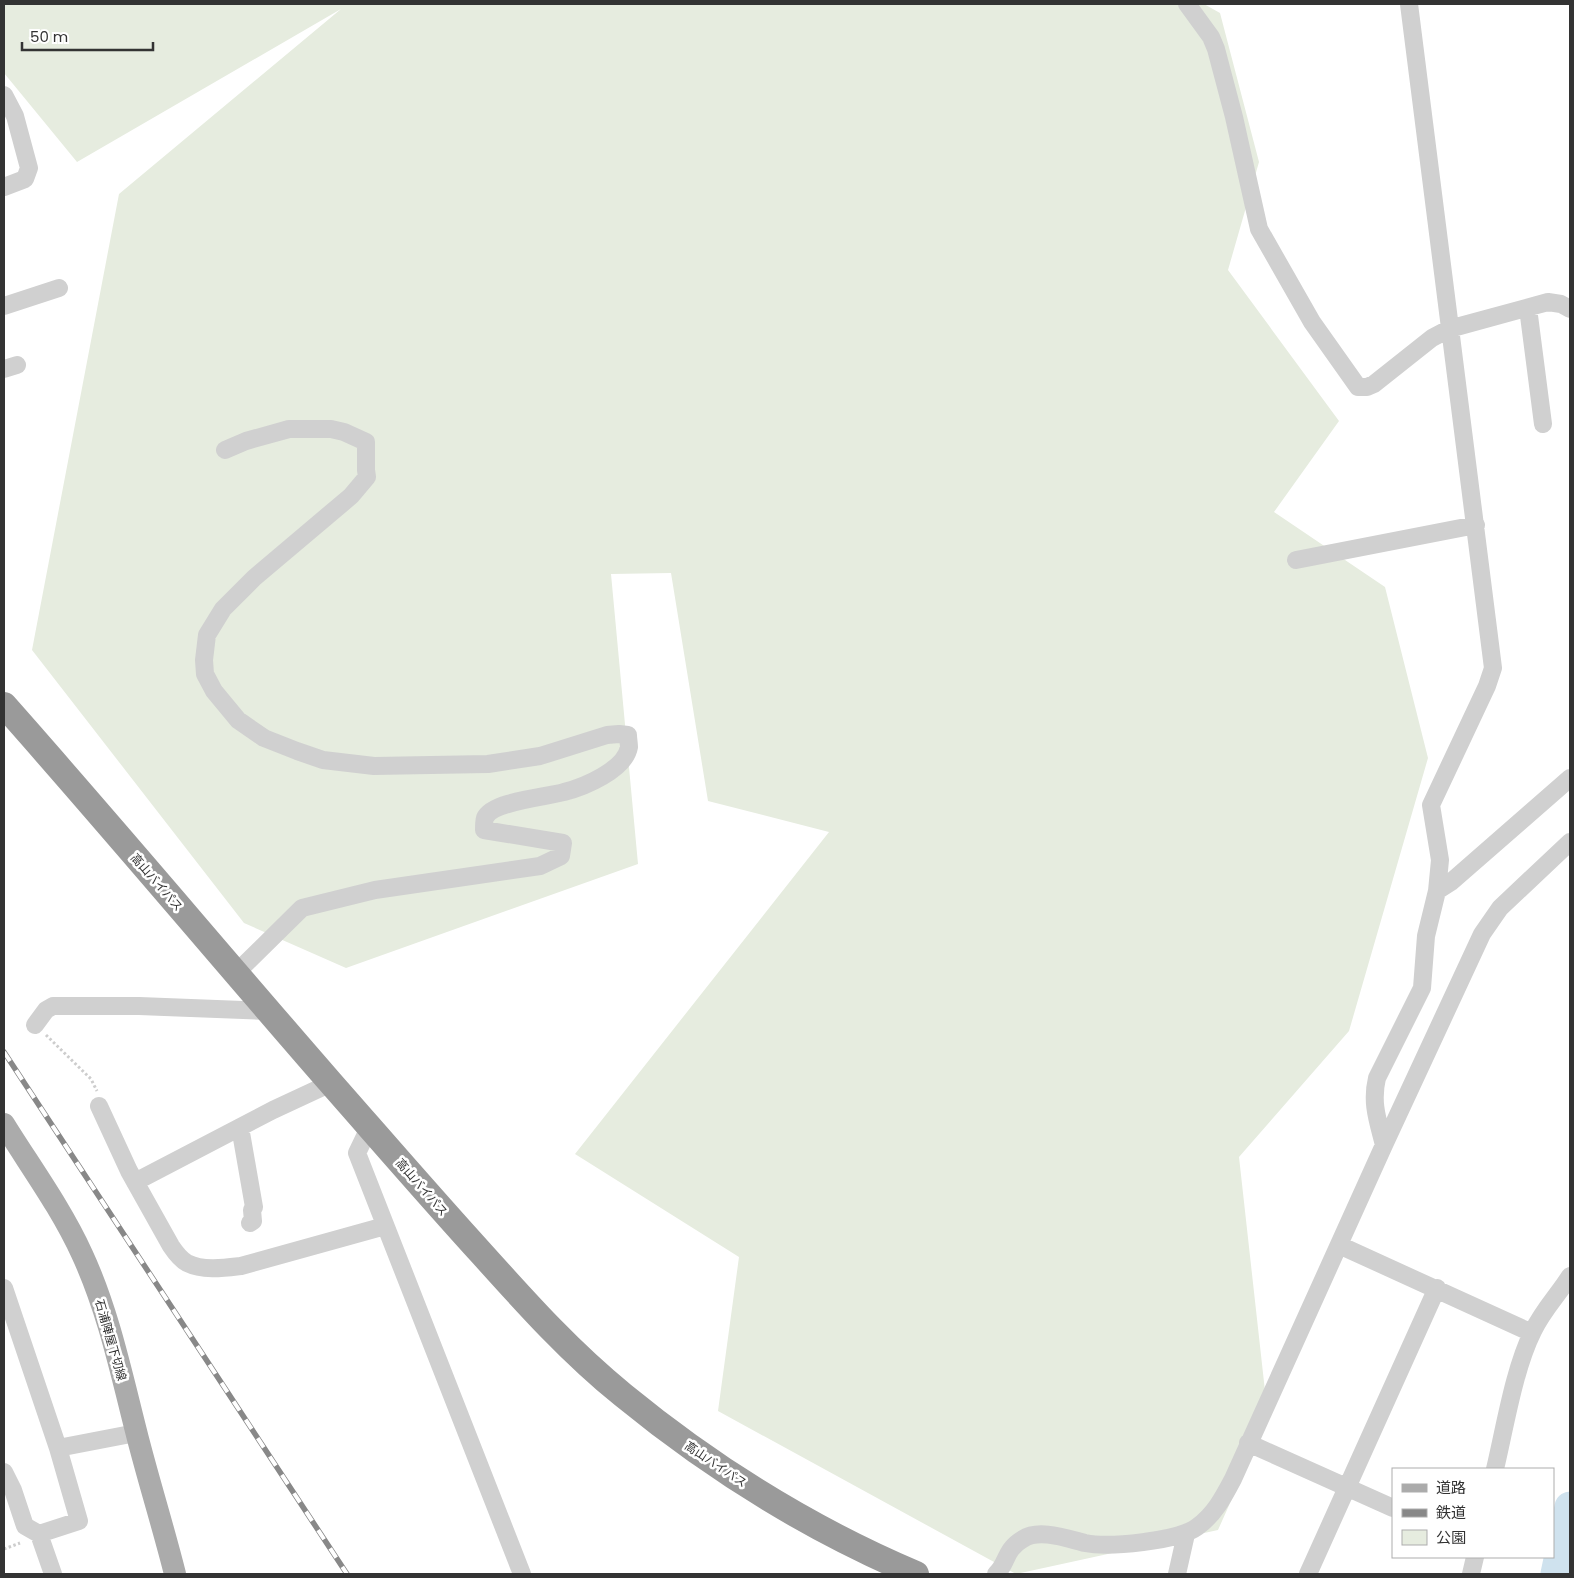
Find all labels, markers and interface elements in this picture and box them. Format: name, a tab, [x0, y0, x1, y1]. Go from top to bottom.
scale bar	[22, 20, 154, 52]
text: 50 m	[30, 26, 68, 47]
street label: 高山バイパス	[127, 849, 187, 915]
street label: 高山バイパス	[392, 1154, 452, 1220]
street label: 石浦陣屋下切線	[91, 1297, 131, 1383]
street label: 高山バイパス	[681, 1437, 751, 1491]
legend	[1392, 1468, 1554, 1558]
text: 道路	[1436, 1477, 1466, 1498]
text: 鉄道	[1436, 1502, 1466, 1523]
text: 公園	[1436, 1527, 1466, 1548]

